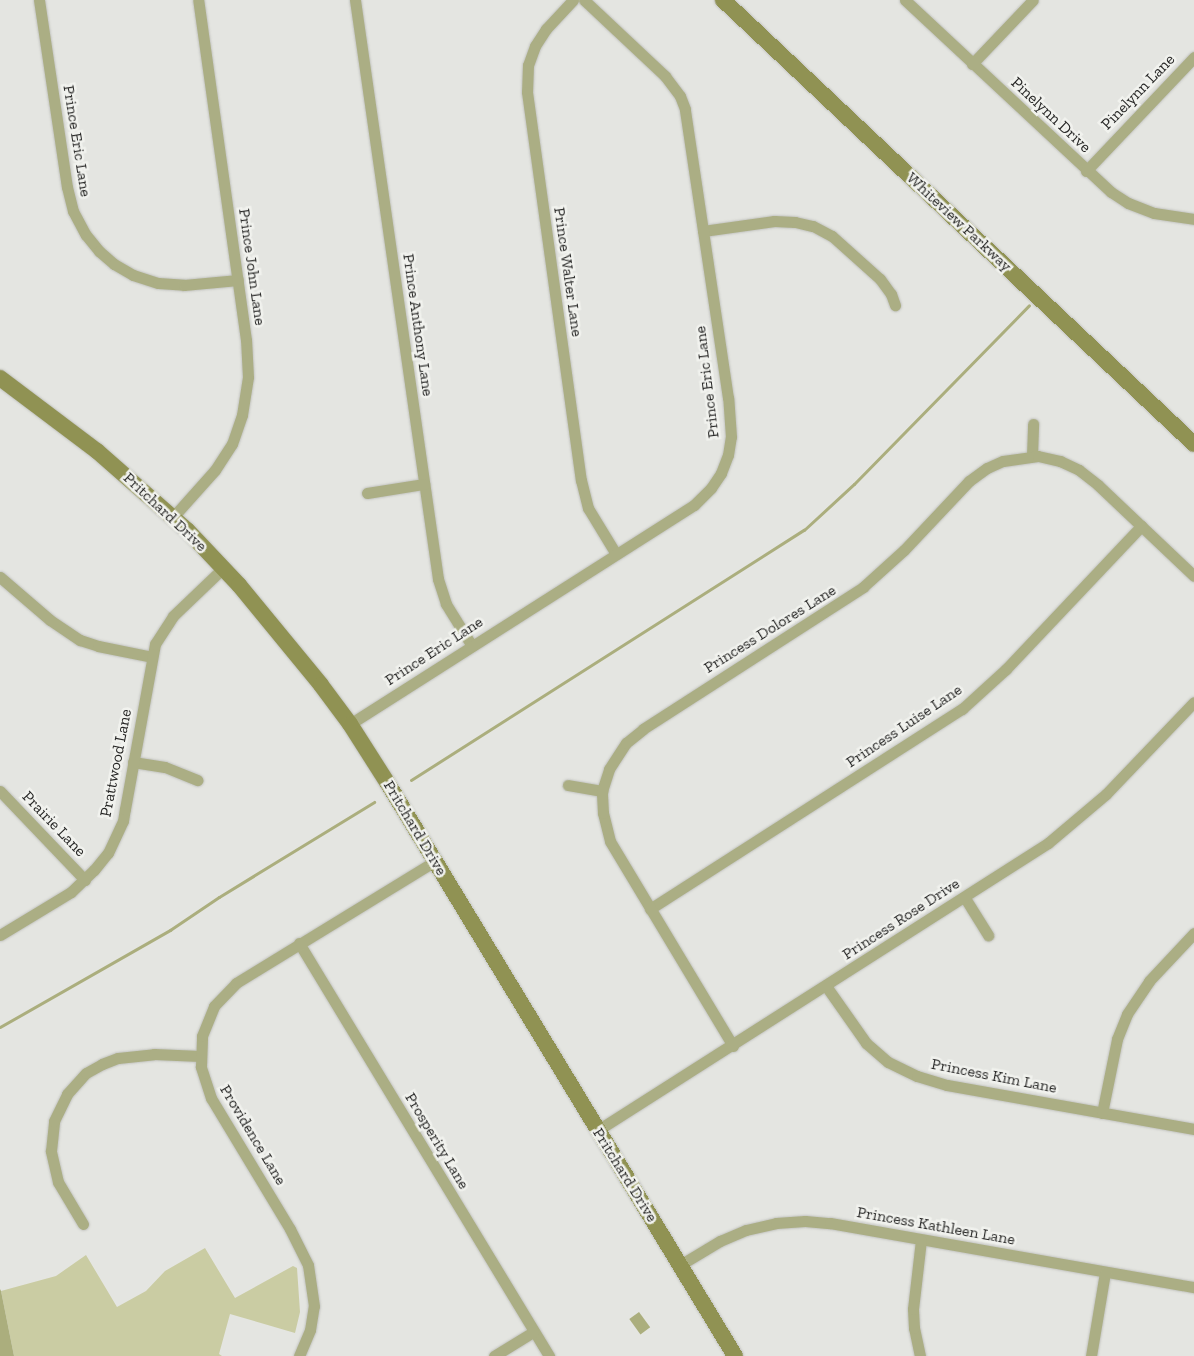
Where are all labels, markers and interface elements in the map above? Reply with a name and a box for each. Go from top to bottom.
street label: Pinelynn Lane [1097,50,1179,134]
street label: Pinelynn Drive [1007,73,1095,157]
street label: Prince Eric Lane [59,84,95,198]
street label: Whiteview Parkway [902,168,1016,276]
street label: Prince Walter Lane [549,206,587,338]
street label: Prince John Lane [234,207,270,327]
street label: Prince Anthony Lane [398,252,438,398]
street label: Prince Eric Lane [691,325,723,439]
street label: Pritchard Drive [119,468,211,556]
street label: Princess Dolores Lane [700,581,840,677]
street label: Prince Eric Lane [381,612,487,690]
street label: Princess Luise Lane [842,680,966,772]
street label: Prattwood Lane [96,707,136,819]
street label: Pritchard Drive [379,777,451,879]
street label: Prairie Lane [18,787,90,861]
street label: Princess Rose Drive [839,874,963,964]
street label: Princess Kim Lane [930,1054,1058,1098]
street label: Providence Lane [216,1081,290,1189]
street label: Prosperity Lane [401,1089,473,1193]
street label: Pritchard Drive [588,1124,662,1226]
street label: Princess Kathleen Lane [855,1203,1017,1249]

